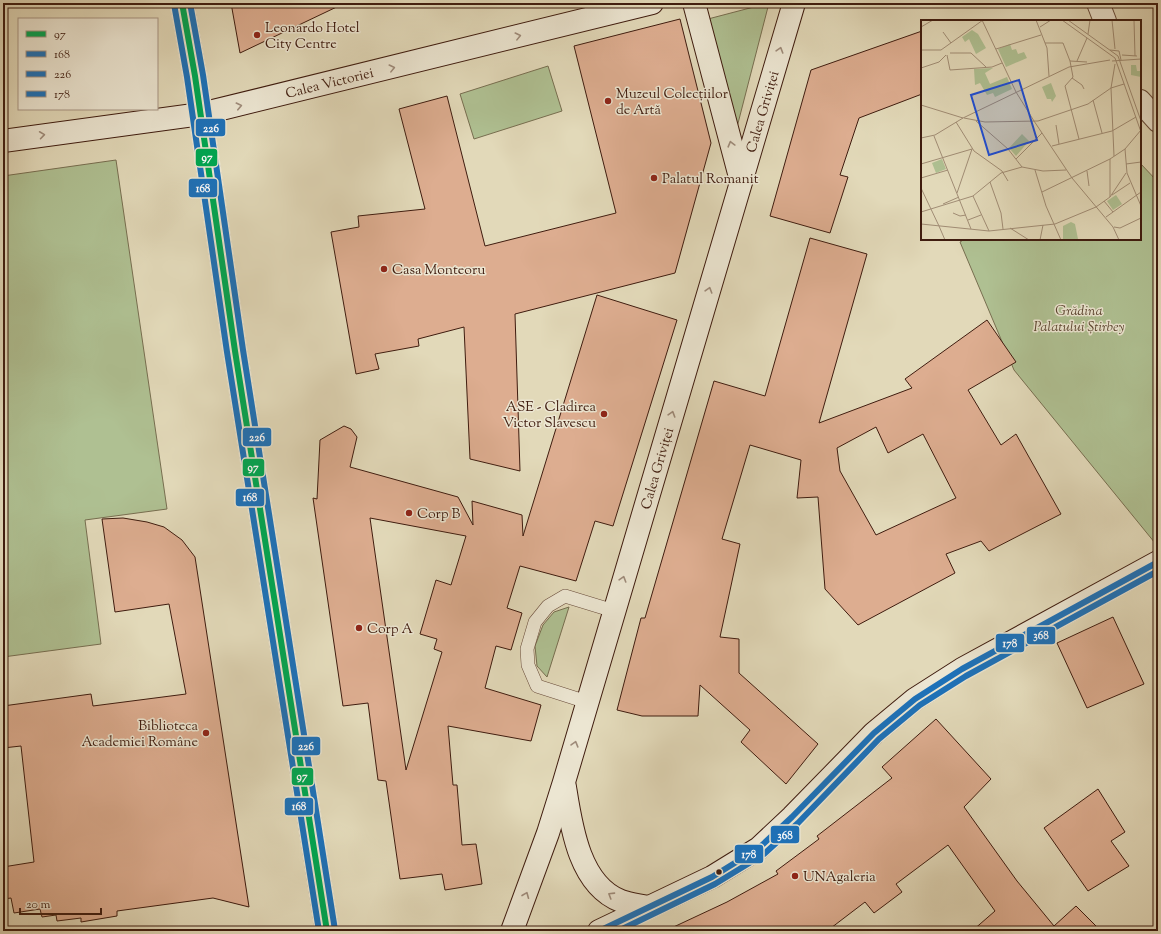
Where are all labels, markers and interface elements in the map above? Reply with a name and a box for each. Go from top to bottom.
legend [18,18,158,110]
place label: Leonardo Hotel City Centre [265,19,360,55]
inset map [921,20,1141,240]
text: 97 [54,26,66,44]
marker: Leonardo Hotel City Centre [252,30,262,40]
one-way arrow [515,33,522,41]
text: 168 [54,46,70,64]
one-way arrow [775,47,784,54]
street label: Calea Victoriei [284,64,376,105]
one-way arrow [389,64,395,72]
text: 226 [54,66,71,84]
street label: Calea Griviței [742,69,785,155]
place label: Muzeul Colecțiilor de Artă [616,85,729,121]
text: 178 [54,86,70,104]
marker: Muzeul Colecțiilor de Artă [603,96,613,106]
one-way arrow [236,102,242,110]
line badge: 226 [195,118,226,137]
text: 226 [203,121,219,137]
one-way arrow [39,131,45,140]
one-way arrow [728,140,736,147]
line badge: 97 [195,148,218,167]
text: 97 [202,150,213,166]
place label: Palatul Romanit [662,170,759,190]
marker: Palatul Romanit [649,173,659,183]
line badge: 168 [188,178,218,198]
text: 168 [195,181,211,197]
place label: Casa Monteoru [392,261,485,281]
marker: Casa Monteoru [379,264,389,274]
one-way arrow [704,286,713,293]
park label: Grădina Palatului Știrbey [1034,302,1125,338]
place label: ASE - Cladirea Victor Slavescu [503,398,597,434]
marker: ASE - Cladirea Victor Slavescu [599,409,609,419]
one-way arrow [667,411,676,418]
street label: Calea Griviței [637,425,680,512]
line badge: 226 [242,427,272,447]
text: 226 [249,430,265,446]
line badge: 97 [242,458,265,477]
text: 97 [248,460,259,476]
line badge: 168 [235,488,265,507]
text: 168 [242,490,258,506]
place label: Corp B [417,505,461,525]
marker: Corp B [404,508,414,518]
one-way arrow [618,576,627,583]
place label: Corp A [367,620,414,640]
marker: Corp A [354,623,364,633]
line badge: 368 [1026,626,1056,645]
text: 368 [1033,628,1049,644]
line badge: 178 [995,633,1025,653]
text: 178 [1002,636,1018,652]
place label: Biblioteca Academiei Române [81,717,199,753]
marker: Biblioteca Academiei Române [201,728,211,738]
line badge: 226 [291,736,321,756]
text: 226 [298,739,314,755]
one-way arrow [570,741,579,748]
line badge: 97 [291,767,314,786]
text: 97 [297,769,308,785]
line badge: 168 [284,797,314,816]
text: 168 [291,799,307,815]
line badge: 368 [770,825,800,844]
text: 368 [777,828,793,844]
line badge: 178 [734,844,764,864]
text: 178 [741,847,757,863]
unlabelled marker [714,867,724,877]
place label: UNAgaleria [803,868,876,888]
marker: UNAgaleria [790,871,800,881]
scale bar [20,890,101,916]
one-way arrow [521,891,529,899]
one-way arrow [609,893,616,900]
text: 20 m [26,896,51,914]

